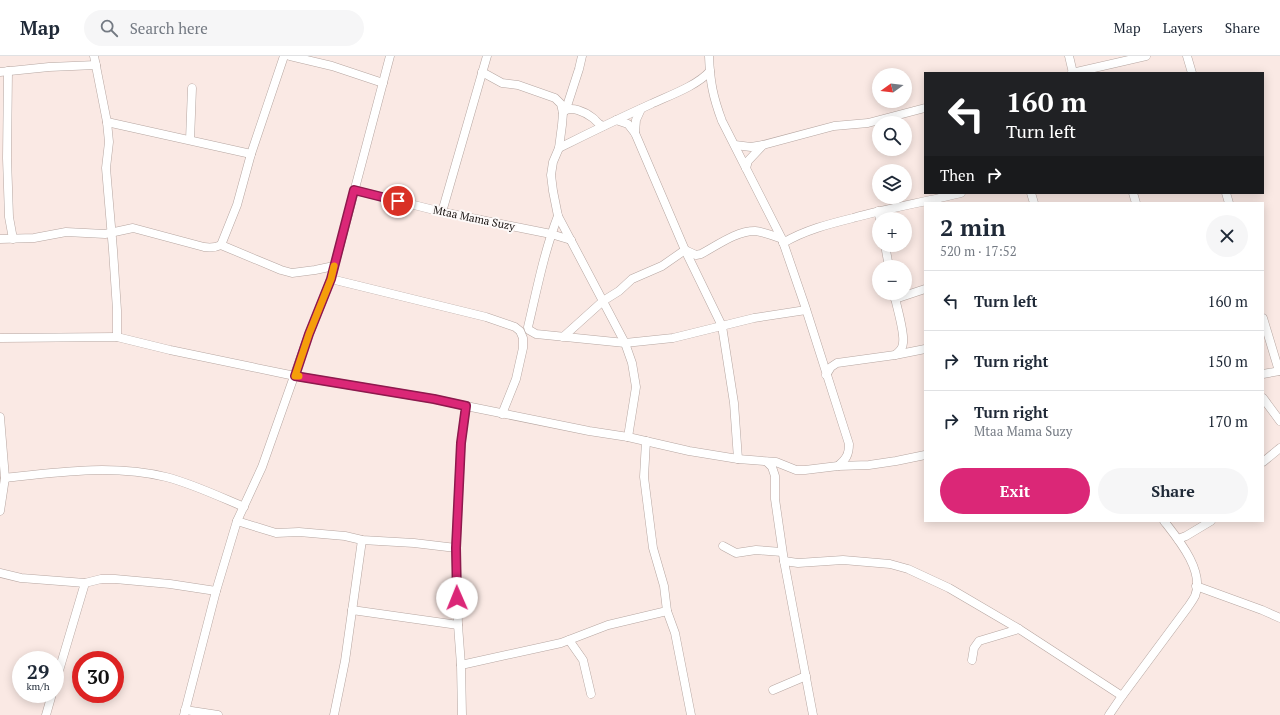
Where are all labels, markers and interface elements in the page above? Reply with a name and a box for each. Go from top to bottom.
search box [84,10,364,46]
text: Map [20,15,60,40]
icon: search [98,17,120,39]
text: Search here [130,18,208,38]
text: Map [1114,18,1141,37]
text: Layers [1163,18,1203,37]
text: Share [1225,18,1260,37]
north arrow [872,68,912,108]
map controls [872,68,912,300]
text: 160 m [1006,83,1087,120]
icon: left [940,88,992,140]
button: search [872,116,912,156]
text: Turn left [1006,119,1076,143]
button: layers [872,164,912,204]
icon: right [983,164,1005,186]
text: Then [940,165,975,185]
pin [381,184,415,218]
icon: arrive [387,190,409,212]
street label: Mtaa Mama Suzy [432,203,517,234]
text: 2 min [940,211,1006,243]
button: + [872,212,912,252]
button: close [1206,215,1248,257]
text: 520 m · 17:52 [940,242,1017,260]
button: − [872,260,912,300]
icon: left [940,290,962,312]
text: Turn left [974,291,1038,311]
text: 160 m [1207,291,1248,311]
icon: right [940,350,962,372]
text: Turn right [974,351,1049,371]
text: 150 m [1207,351,1248,371]
text: Turn right [974,402,1049,422]
icon: right [940,410,962,432]
text: 170 m [1207,411,1248,431]
text: Mtaa Mama Suzy [974,422,1072,440]
button: Exit [940,468,1090,514]
button: Share [1098,468,1248,514]
position arrow [436,577,478,619]
speed limit sign: 30 [72,651,124,703]
text: 29 [27,658,49,685]
text: km/h [26,680,50,693]

